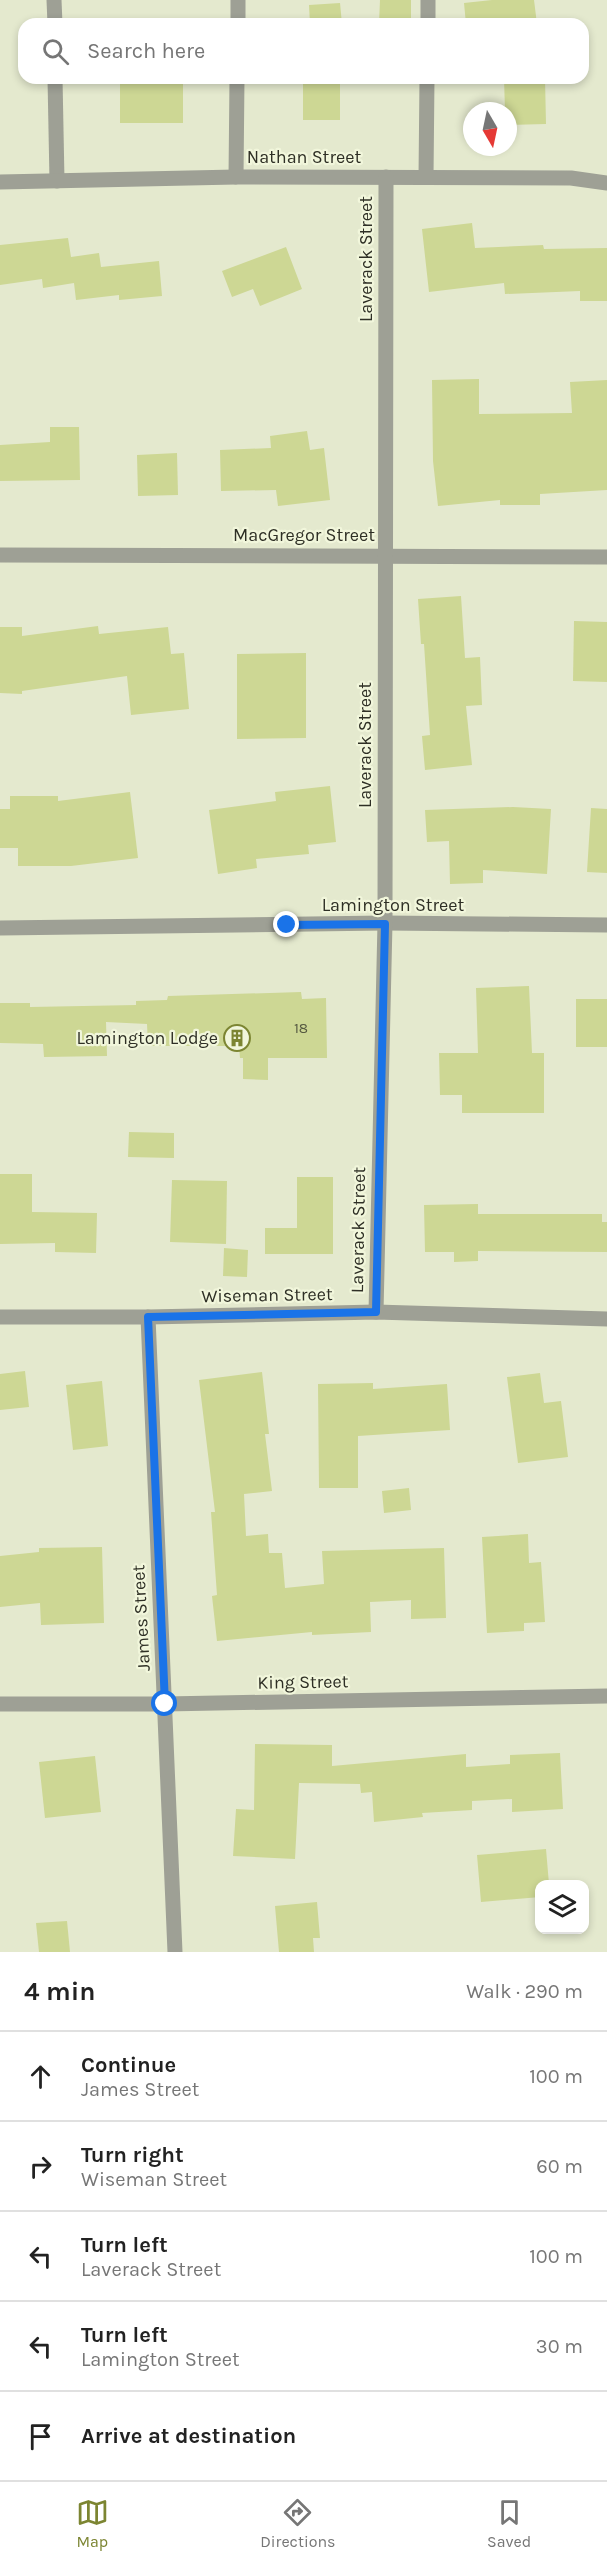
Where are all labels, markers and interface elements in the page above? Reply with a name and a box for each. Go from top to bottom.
search box [18,18,589,84]
icon: search [39,35,72,68]
text: Search here [87,38,205,64]
north arrow [463,102,517,156]
street label: Nathan Street [247,146,361,168]
street label: Laverack Street [355,196,377,322]
street label: MacGregor Street [233,524,375,546]
street label: Laverack Street [354,682,376,808]
street label: Lamington Street [322,894,465,916]
route end [273,911,299,937]
house number: 18 [294,1019,308,1037]
building icon: Lamington Lodge [222,1023,252,1053]
place label: Lamington Lodge [76,1027,218,1049]
street label: Laverack Street [346,1167,370,1293]
street label: Wiseman Street [201,1283,333,1307]
street label: James Street [127,1564,155,1672]
street label: King Street [257,1670,349,1694]
route start [151,1690,177,1716]
map controls [535,1880,589,1934]
button: layers [535,1880,589,1934]
text: 4 min [24,1976,95,2007]
text: Walk · 290 m [466,1980,583,2003]
text: Continue [81,2052,176,2078]
icon: ahead [24,2060,57,2093]
text: 100 m [529,2065,583,2088]
text: James Street [81,2078,199,2101]
text: Turn right [81,2142,184,2168]
icon: right [24,2150,57,2183]
text: 60 m [536,2155,583,2178]
text: Wiseman Street [81,2168,227,2191]
text: Turn left [81,2232,168,2258]
icon: left [24,2240,57,2273]
text: 100 m [529,2245,583,2268]
text: Laverack Street [81,2258,221,2281]
text: Turn left [81,2322,168,2348]
icon: left [24,2330,57,2363]
text: 30 m [536,2335,583,2358]
text: Lamington Street [81,2348,240,2371]
icon: arrive [24,2420,57,2453]
text: Arrive at destination [81,2423,296,2449]
tab: Map [76,2496,109,2551]
tab: Directions [260,2496,335,2551]
tab: Saved [487,2496,531,2551]

